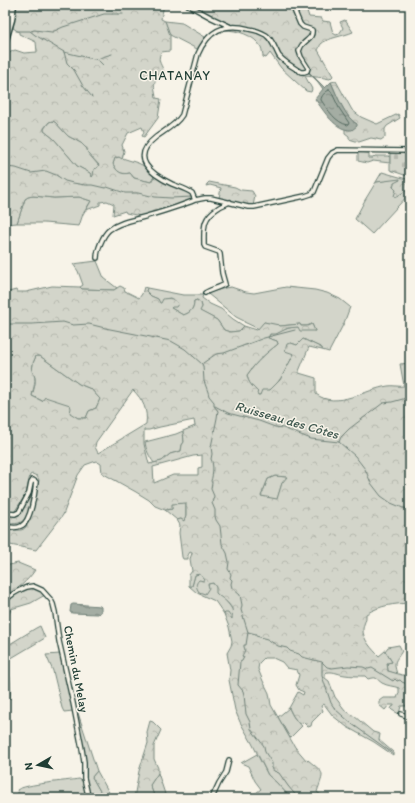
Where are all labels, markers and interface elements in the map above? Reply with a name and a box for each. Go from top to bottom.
district label: CHATANAY [139,68,211,83]
water label: Ruisseau des Côtes [234,398,342,442]
street label: Chemin du Melay [61,624,91,714]
north arrow [18,745,58,785]
text: N [22,762,36,771]

